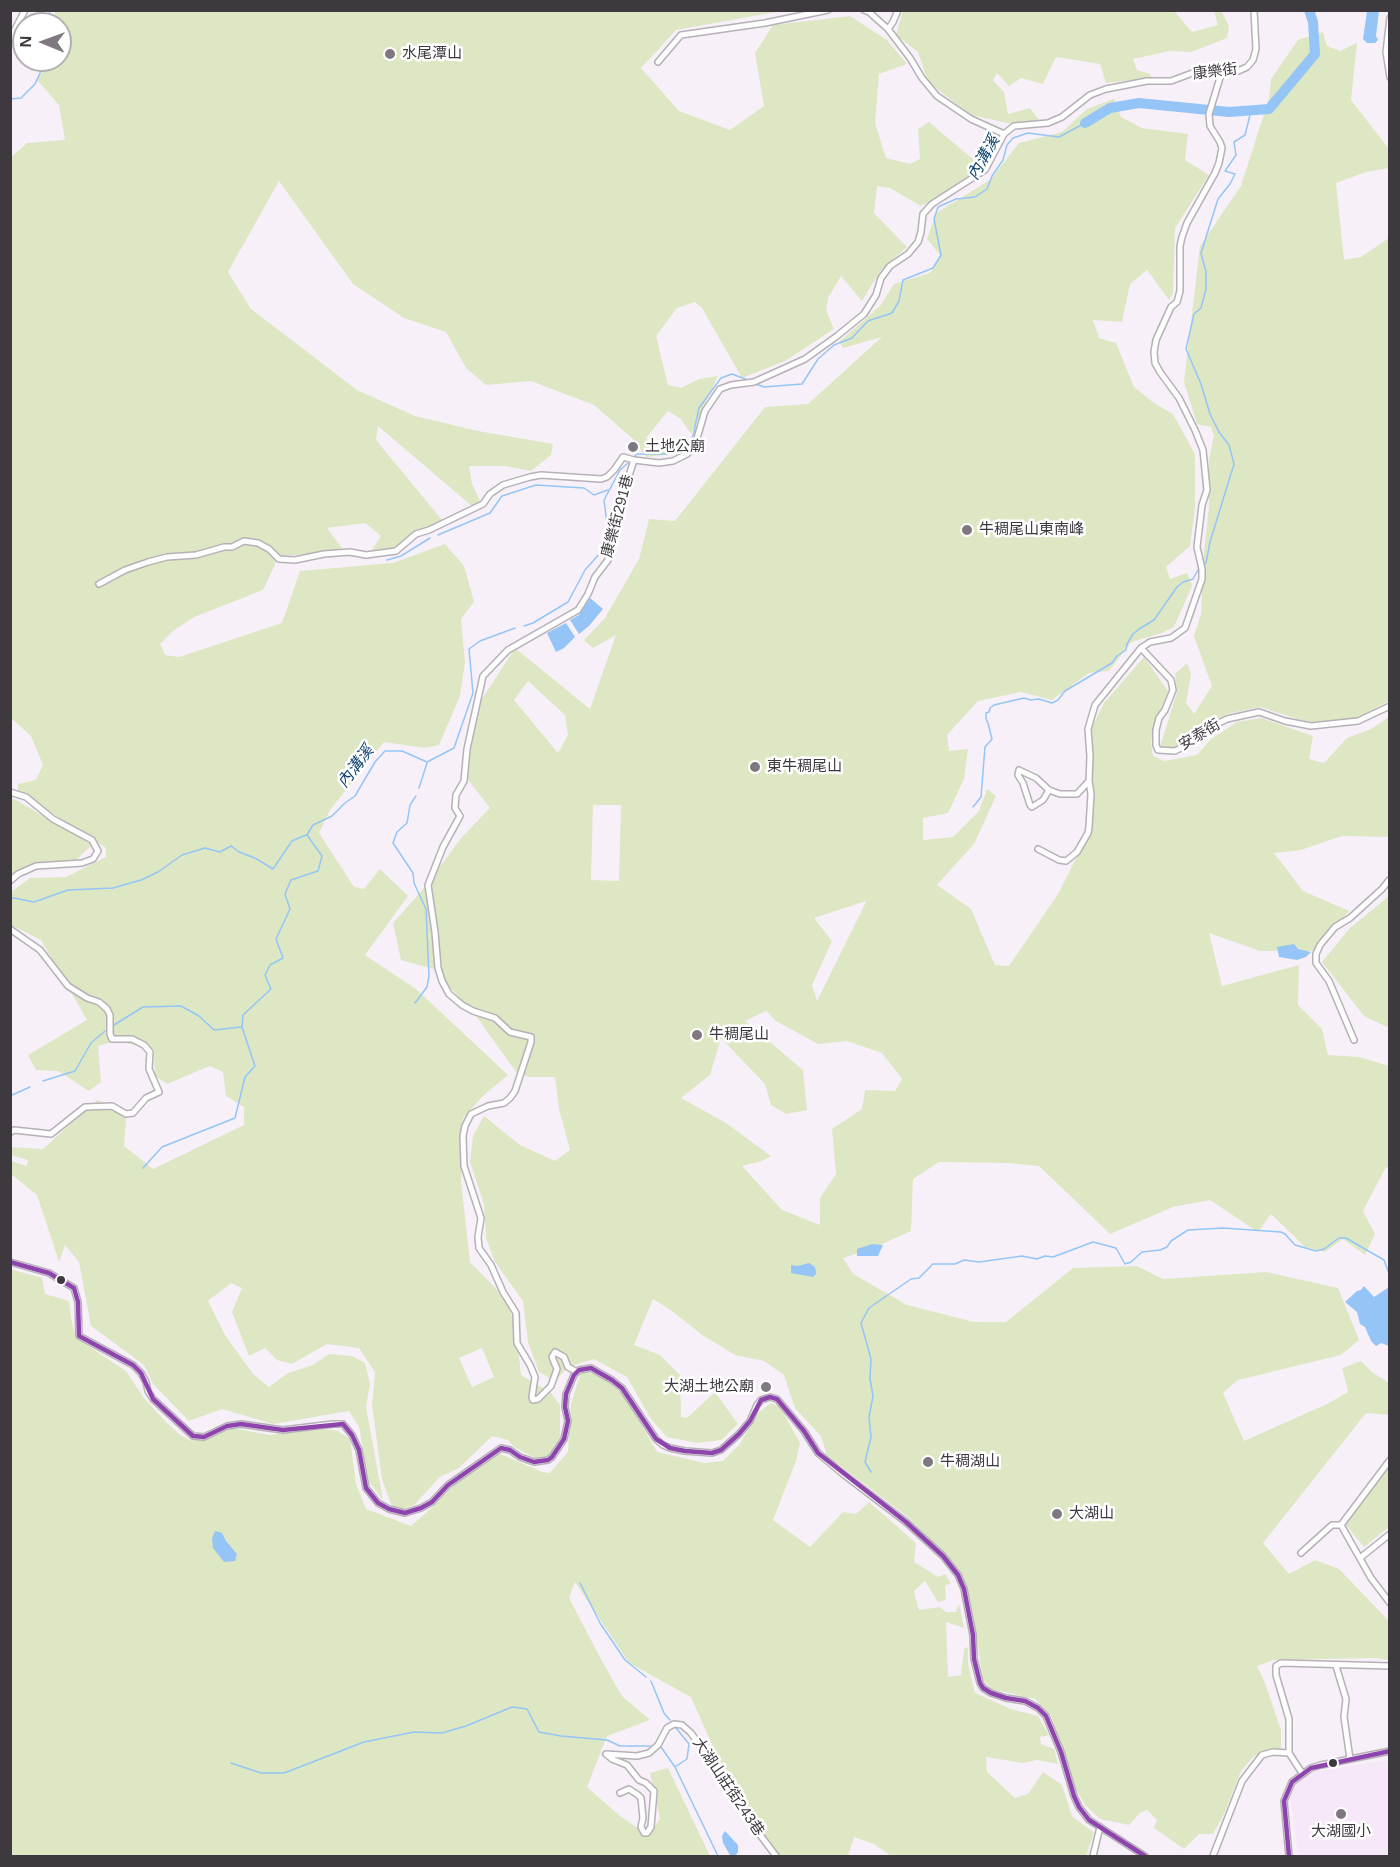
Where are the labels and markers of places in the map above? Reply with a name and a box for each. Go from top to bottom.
place label: 水尾潭山 [402,45,462,63]
marker: 水尾潭山 [383,47,397,61]
place label: 土地公廟 [645,438,705,456]
marker: 土地公廟 [626,440,640,454]
place label: 牛稠尾山東南峰 [979,521,1084,539]
marker: 牛稠尾山東南峰 [960,523,974,537]
place label: 東牛稠尾山 [767,758,842,776]
marker: 東牛稠尾山 [748,760,762,774]
place label: 牛稠尾山 [709,1026,769,1044]
marker: 牛稠尾山 [690,1028,704,1042]
unlabelled marker [55,1274,67,1286]
place label: 大湖土地公廟 [664,1378,754,1396]
marker: 大湖土地公廟 [759,1380,773,1394]
place label: 牛稠湖山 [940,1453,1000,1471]
marker: 牛稠湖山 [921,1455,935,1469]
place label: 大湖山 [1069,1505,1114,1523]
marker: 大湖山 [1050,1507,1064,1521]
unlabelled marker [1327,1757,1339,1769]
marker: 大湖國小 [1334,1807,1348,1821]
place label: 大湖國小 [1311,1823,1371,1841]

